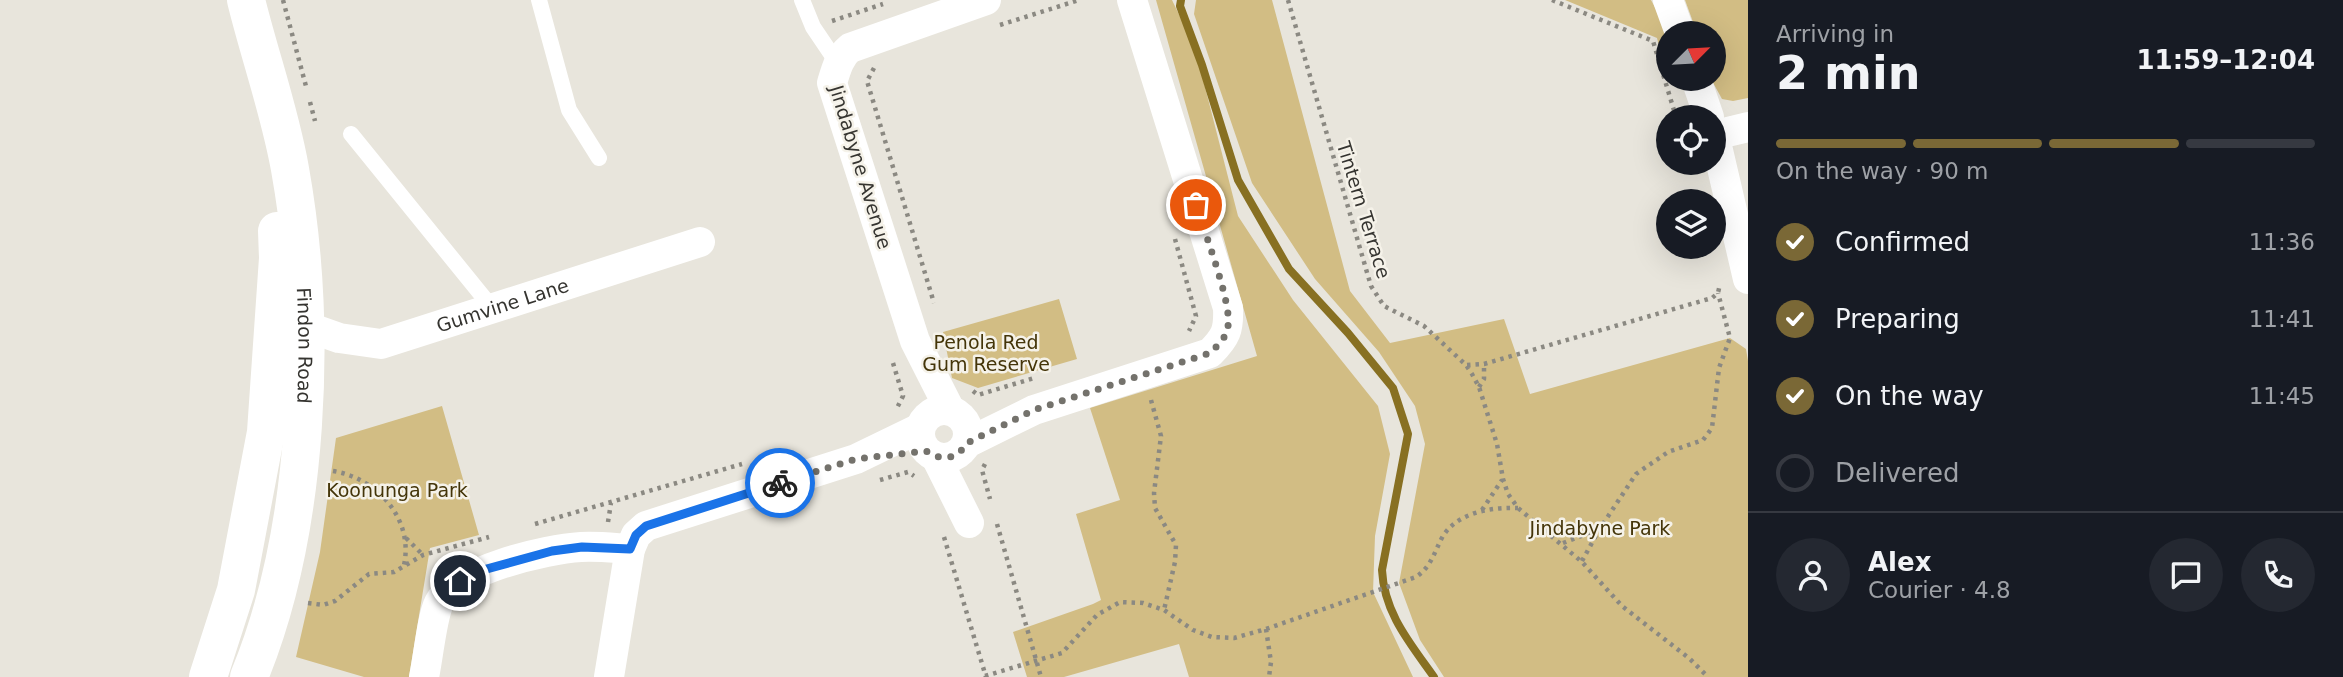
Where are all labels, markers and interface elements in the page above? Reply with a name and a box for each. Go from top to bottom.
north arrow [1656,21,1726,91]
map controls [1656,21,1726,259]
text: Arriving in [1776,21,1894,47]
text: 11:59–12:04 [2136,45,2315,75]
text: 2 min [1776,46,1920,100]
street label: Jindabyne Avenue [825,81,896,252]
button: locate [1656,105,1726,175]
street label: Tintern Terrace [1332,138,1395,281]
text: On the way · 90 m [1776,158,1988,184]
pin [1166,175,1226,235]
icon: bag [1177,186,1215,224]
button: layers [1656,189,1726,259]
icon: check [1776,223,1814,261]
text: Confirmed [1835,227,1970,257]
text: 11:36 [2249,229,2315,255]
street label: Gumvine Lane [434,274,571,337]
street label: Findon Road [293,287,316,404]
icon: check [1776,300,1814,338]
text: Preparing [1835,304,1960,334]
text: 11:41 [2249,306,2315,332]
park label: Penola Red Gum Reserve [922,331,1050,375]
icon: check [1776,377,1814,415]
text: On the way [1835,381,1984,411]
text: 11:45 [2249,383,2315,409]
courier [745,448,815,518]
text: Delivered [1835,458,1959,488]
icon: bike [761,464,799,502]
park label: Koonunga Park [326,479,468,501]
park label: Jindabyne Park [1529,517,1670,539]
button: person [1776,538,1850,612]
button: chat [2149,538,2223,612]
button: phone [2241,538,2315,612]
text: Alex [1868,547,1931,577]
pin [430,551,490,611]
icon: home [441,562,479,600]
text: Courier · 4.8 [1868,577,2011,603]

